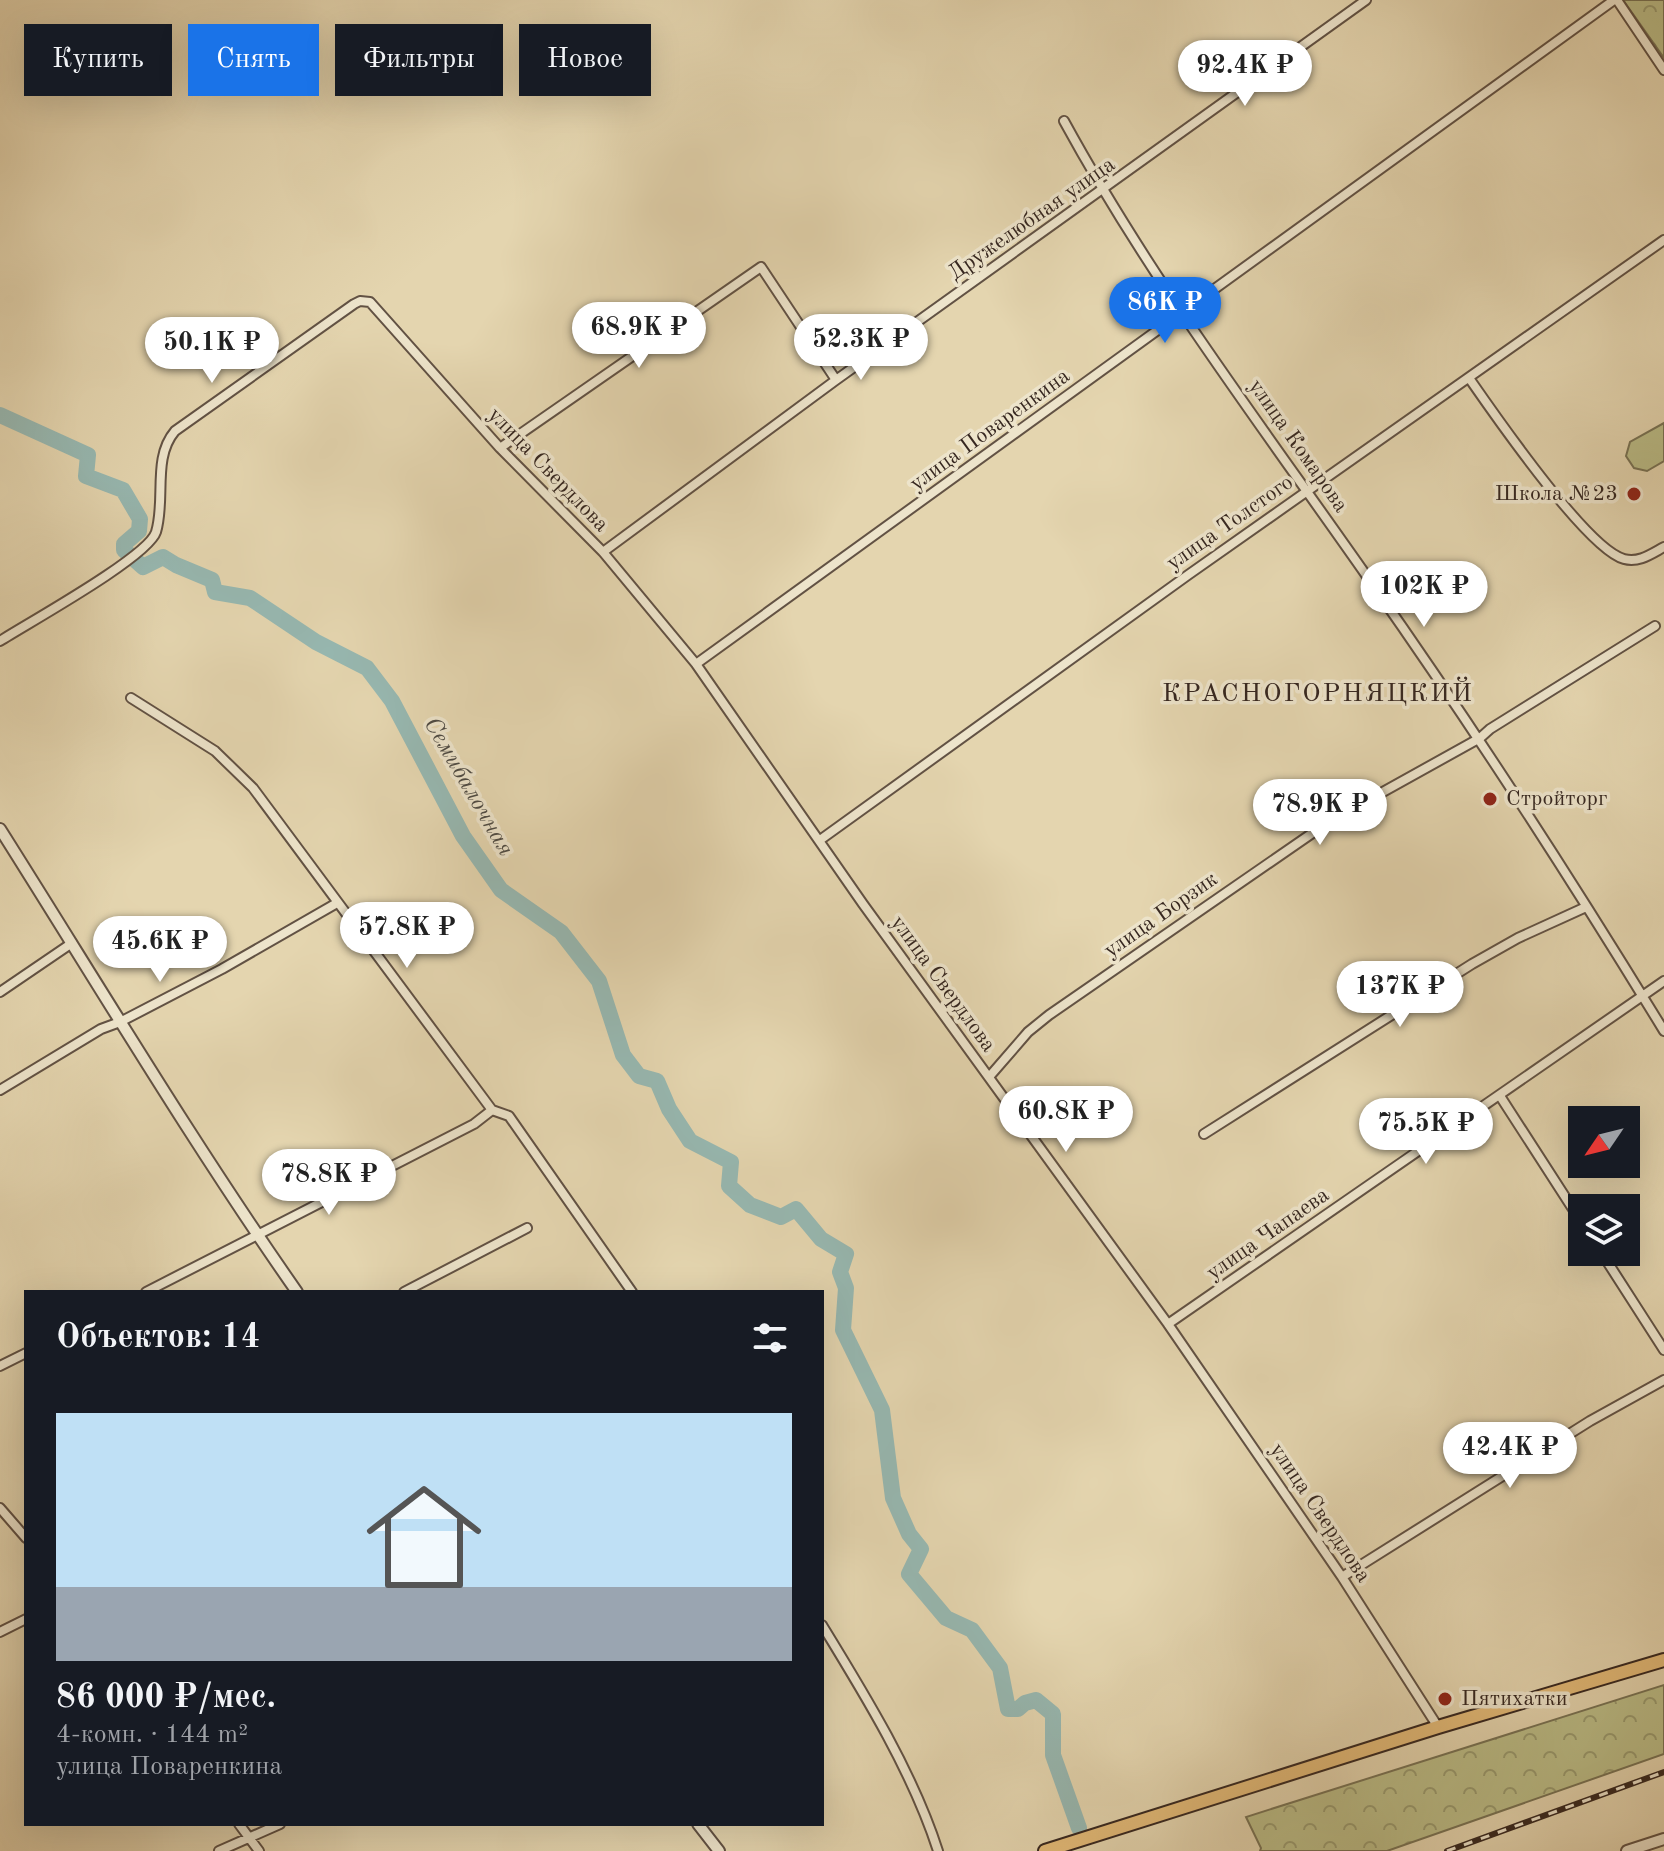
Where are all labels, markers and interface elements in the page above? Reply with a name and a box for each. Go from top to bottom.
chip: Купить [24,24,172,96]
chip: Снять [188,24,319,96]
chip: Фильтры [335,24,503,96]
chip: Новое [519,24,651,96]
pin: 92.4K ₽ [1171,40,1319,108]
text: 92.4K ₽ [1196,53,1294,79]
street label: Дружелюбная улица [945,153,1119,285]
pin: 86K ₽ [1109,277,1221,345]
text: 86K ₽ [1127,290,1203,316]
pin: 68.9K ₽ [565,302,713,370]
pin: 52.3K ₽ [787,314,935,382]
text: 68.9K ₽ [590,315,688,341]
pin: 50.1K ₽ [138,317,286,385]
text: 52.3K ₽ [812,327,910,353]
text: 50.1K ₽ [163,330,261,356]
street label: улица Поваренкина [906,365,1074,495]
street label: улица Комарова [1244,376,1352,517]
street label: улица Свердлова [484,404,613,536]
street label: улица Толстого [1163,471,1297,575]
place label: Школа №23 [1495,483,1618,505]
marker: Школа №23 [1625,485,1643,503]
pin: 102K ₽ [1359,561,1489,629]
text: 102K ₽ [1379,574,1469,600]
district label: КРАСНОГОРНЯЦКИЙ [1162,676,1474,707]
water label: Семибалочная [419,713,517,861]
pin: 78.9K ₽ [1246,779,1394,847]
place label: Стройторг [1506,788,1608,810]
marker: Стройторг [1481,790,1499,808]
text: 78.9K ₽ [1271,792,1369,818]
street label: улица Борзик [1100,868,1222,962]
pin: 57.8K ₽ [333,902,481,970]
street label: улица Свердлова [886,912,1000,1056]
text: 57.8K ₽ [358,915,456,941]
pin: 45.6K ₽ [86,916,234,984]
text: 45.6K ₽ [111,929,209,955]
pin: 137K ₽ [1335,961,1465,1029]
text: 137K ₽ [1355,974,1445,1000]
pin: 60.8K ₽ [992,1086,1140,1154]
pin: 75.5K ₽ [1352,1098,1500,1166]
text: 60.8K ₽ [1017,1099,1115,1125]
north arrow [1568,1106,1640,1178]
map controls [1568,1106,1640,1266]
text: 75.5K ₽ [1377,1111,1475,1137]
pin: 78.8K ₽ [255,1149,403,1217]
text: 78.8K ₽ [280,1162,378,1188]
street label: улица Чапаева [1203,1184,1333,1284]
button: layers [1568,1194,1640,1266]
icon: filters [748,1316,792,1360]
text: Объектов: 14 [56,1321,260,1355]
pin: 42.4K ₽ [1436,1422,1584,1490]
text: 42.4K ₽ [1461,1435,1559,1461]
street label: улица Свердлова [1265,1439,1375,1587]
icon: home [352,1465,496,1609]
text: 86 000 ₽/мес. [56,1681,276,1715]
place label: Пятихатки [1461,1688,1568,1710]
marker: Пятихатки [1436,1690,1454,1708]
text: 4-комн. · 144 m² [56,1722,248,1748]
text: улица Поваренкина [56,1754,282,1780]

